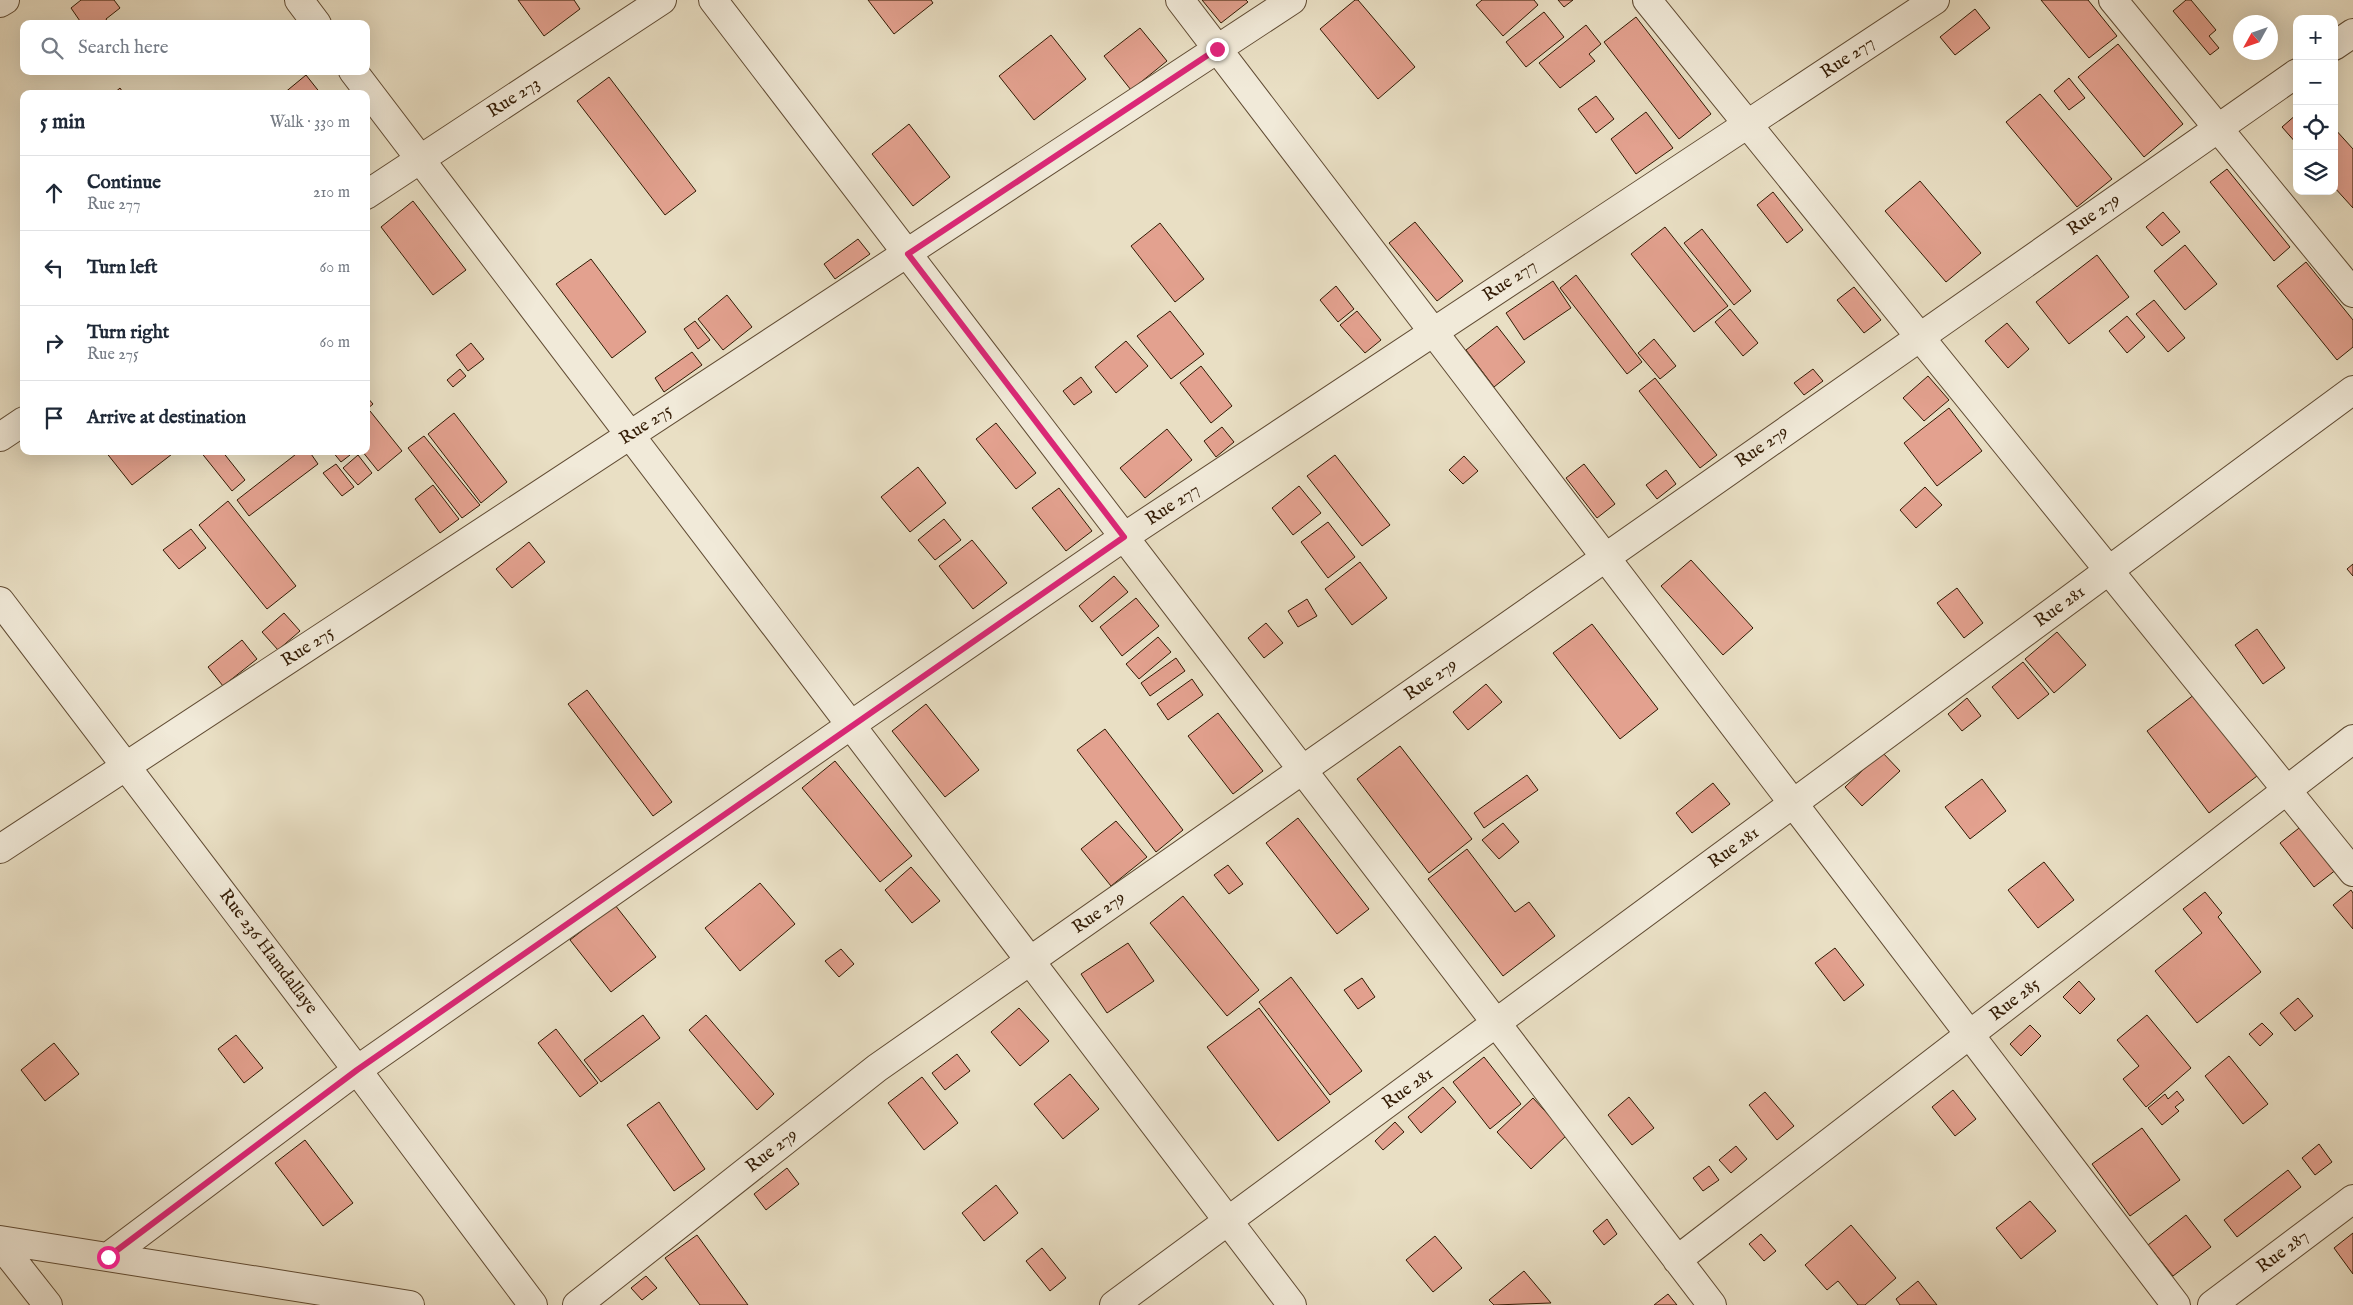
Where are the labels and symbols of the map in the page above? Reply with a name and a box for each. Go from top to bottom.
north arrow [2233,15,2278,60]
street label: Rue 277 [1817,32,1879,84]
route end [1206,38,1229,61]
street label: Rue 273 [483,72,545,124]
street label: Rue 279 [2063,188,2125,242]
street label: Rue 277 [1479,255,1541,307]
street label: Rue 275 [615,399,677,451]
street label: Rue 279 [1731,420,1793,474]
street label: Rue 277 [1142,479,1204,531]
street label: Rue 281 [2030,581,2090,633]
street label: Rue 275 [277,621,339,673]
street label: Rue 279 [1400,653,1462,707]
street label: Rue 281 [1704,822,1764,874]
street label: Rue 236 Hamdallaye [213,885,323,1019]
street label: Rue 279 [1068,886,1130,940]
street label: Rue 285 [1985,973,2045,1027]
street label: Rue 281 [1378,1063,1438,1115]
street label: Rue 279 [741,1124,803,1178]
street label: Rue 287 [2252,1225,2314,1279]
route start [97,1246,120,1269]

